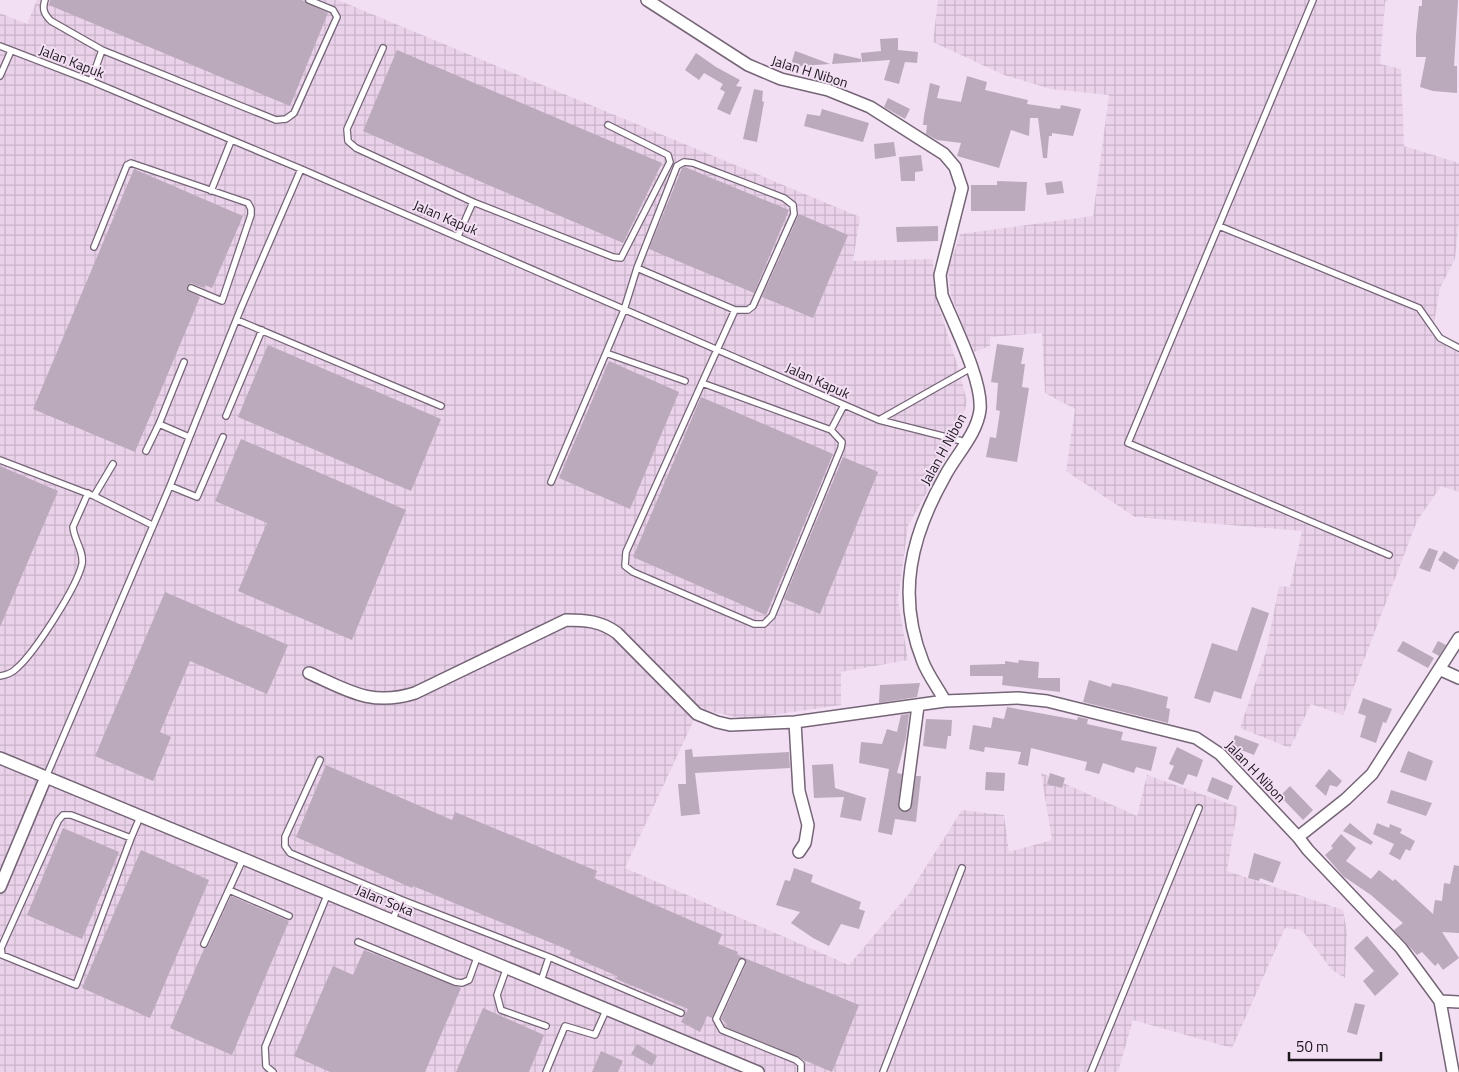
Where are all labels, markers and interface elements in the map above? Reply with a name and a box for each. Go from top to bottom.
street label: Jalan Kapuk [36,39,108,83]
street label: Jalan H Nibon [769,49,851,93]
street label: Jalan Kapuk [410,194,482,240]
street label: Jalan Kapuk [782,356,854,404]
street label: Jalan H Nibon [915,409,971,489]
street label: Jalan H Nibon [1221,735,1291,807]
street label: Jalan Soka [353,879,417,921]
scale bar [1289,1030,1382,1062]
text: 50 m [1296,1035,1329,1058]

